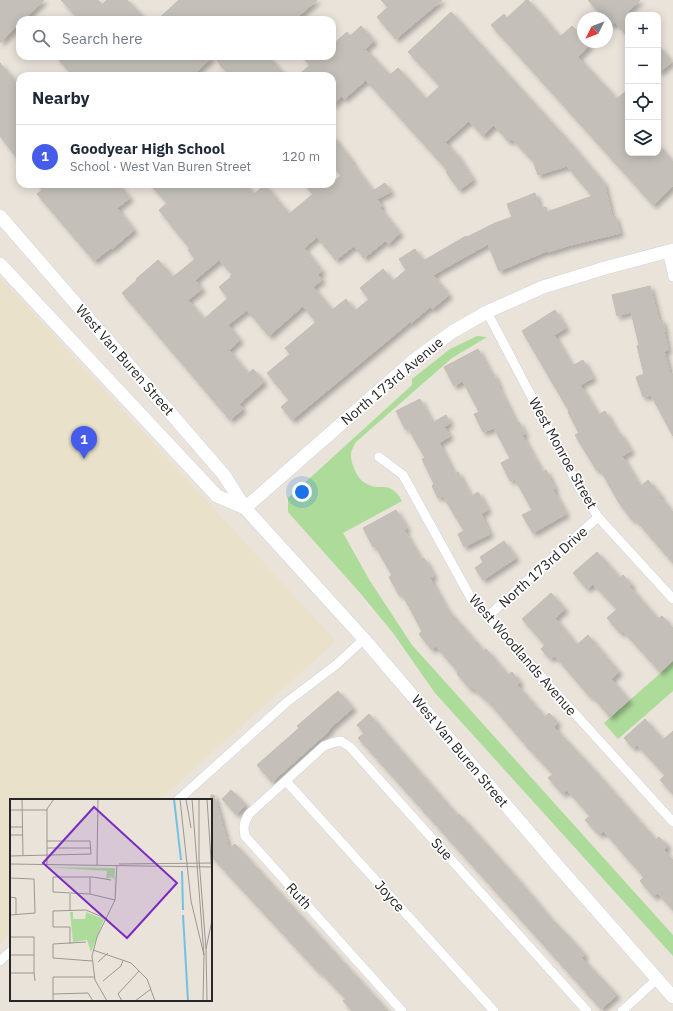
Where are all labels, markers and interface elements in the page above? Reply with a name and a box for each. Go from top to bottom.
north arrow [577,12,613,48]
map controls [625,12,661,156]
button: + [625,12,661,48]
search box [16,16,336,60]
icon: search [30,27,52,49]
text: Search here [62,29,142,48]
button: − [625,48,661,84]
button: locate [625,84,661,120]
text: Nearby [32,87,90,109]
button: layers [625,120,661,156]
text: Goodyear High School [70,139,225,158]
text: 1 [41,148,49,165]
text: 120 m [282,148,320,165]
text: School · West Van Buren Street [70,158,251,175]
street label: West Van Buren Street [72,301,178,419]
street label: North 173rd Avenue [337,333,447,429]
street label: West Monroe Street [525,394,601,512]
pin: 1 [71,426,97,459]
your location [292,482,312,502]
street label: North 173rd Drive [495,522,591,612]
street label: West Woodlands Avenue [465,591,581,720]
street label: West Van Buren Street [408,691,512,811]
inset map [10,799,212,1001]
street label: Sue [427,834,457,864]
street label: Joyce [371,876,409,916]
street label: Ruth [282,879,316,913]

